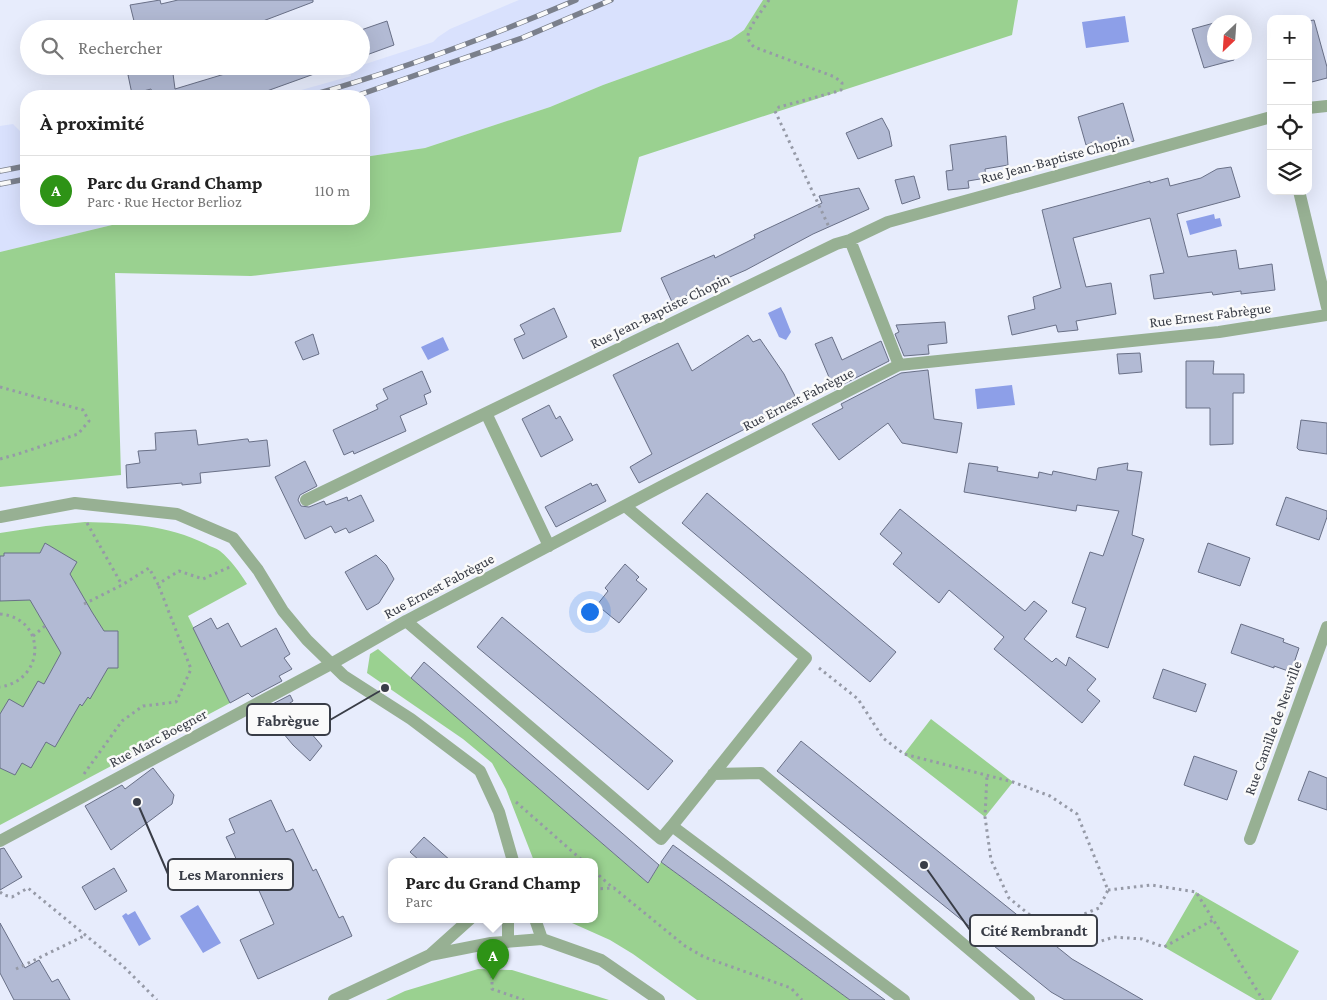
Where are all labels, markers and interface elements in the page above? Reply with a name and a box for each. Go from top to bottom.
north arrow [1207,15,1252,60]
map controls [1267,15,1312,195]
button: + [1267,15,1312,60]
search box [20,20,370,75]
icon: search [38,34,66,62]
text: Rechercher [78,37,162,58]
button: − [1267,60,1312,105]
button: locate [1267,105,1312,150]
text: À proximité [40,111,144,135]
street label: Rue Jean-Baptiste Chopin [979,131,1131,188]
button: layers [1267,150,1312,195]
text: Parc du Grand Champ [87,172,263,193]
text: A [51,182,61,199]
text: 110 m [314,182,350,199]
text: Parc · Rue Hector Berlioz [87,193,242,210]
street label: Rue Jean-Baptiste Chopin [588,270,733,353]
street label: Rue Ernest Fabrègue [1148,300,1272,331]
street label: Rue Ernest Fabrègue [740,364,857,435]
street label: Rue Ernest Fabrègue [381,550,498,623]
your location [577,599,603,625]
street label: Rue Camille de Neuville [1241,658,1305,797]
callout: Fabrègue [247,704,330,735]
street label: Rue Marc Boegner [106,705,211,771]
text: Fabrègue [257,712,320,729]
popup [388,858,598,923]
callout: Les Maronniers [168,859,293,890]
text: Les Maronniers [179,866,284,883]
text: Parc du Grand Champ [405,872,581,893]
text: Parc [405,893,432,910]
callout: Cité Rembrandt [970,915,1097,946]
text: Cité Rembrandt [980,922,1088,939]
pin: A [477,939,509,980]

